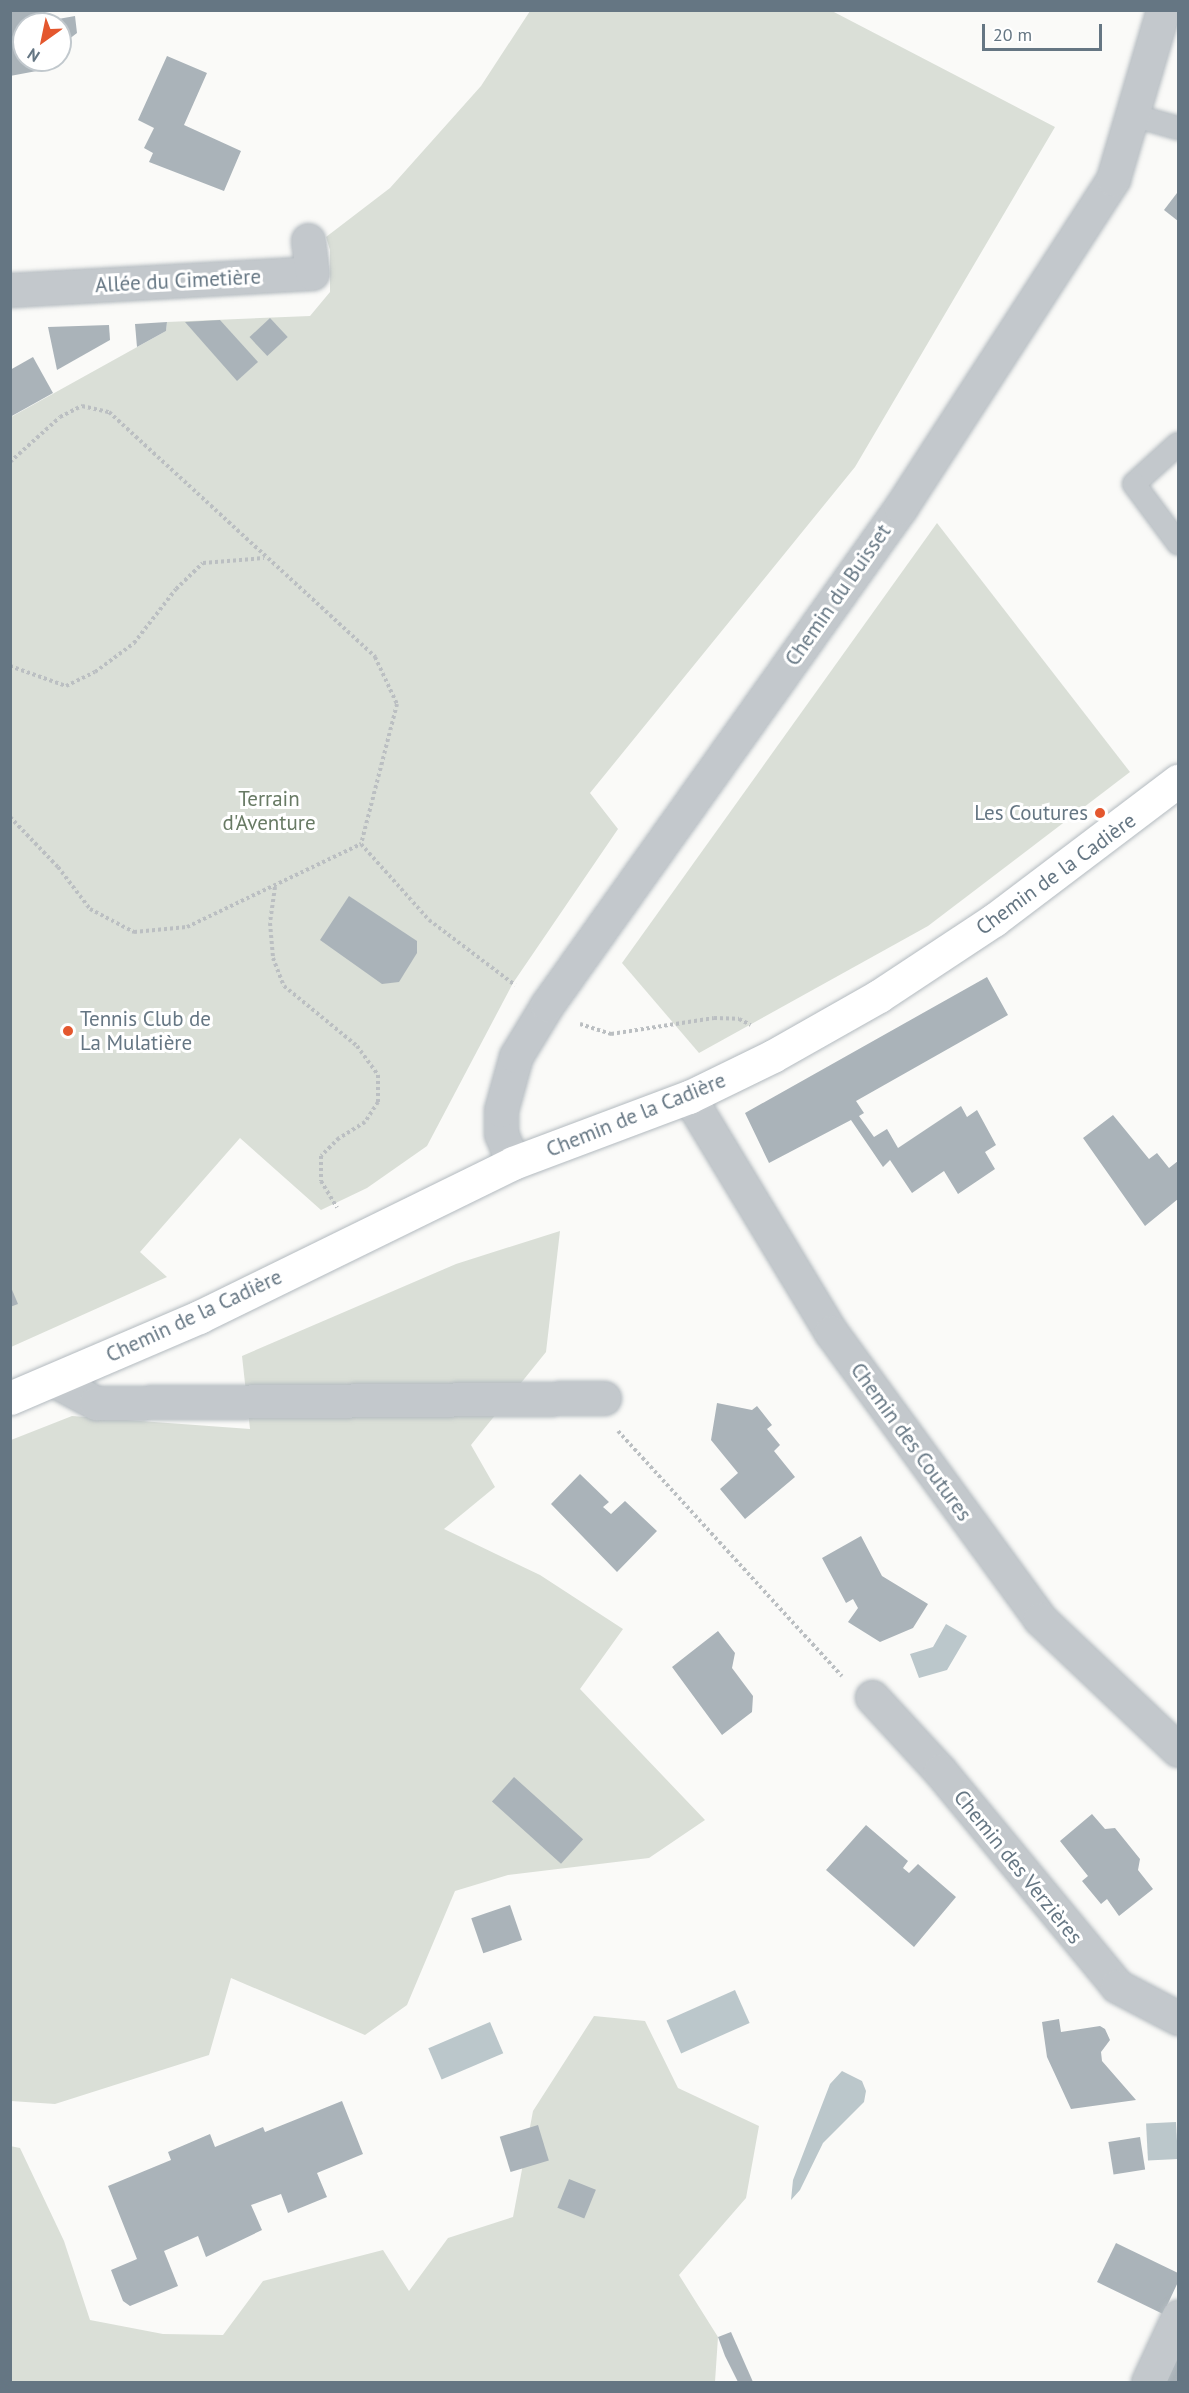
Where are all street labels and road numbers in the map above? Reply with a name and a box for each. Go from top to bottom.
street label: Allée du Cimetière [94,264,262,298]
street label: Chemin du Buisset [780,519,896,671]
street label: Chemin de la Cadière [971,808,1141,940]
street label: Chemin de la Cadière [543,1068,729,1162]
street label: Chemin de la Cadière [102,1264,286,1368]
street label: Chemin des Coutures [845,1358,977,1526]
street label: Chemin des Verzières [948,1785,1088,1949]

